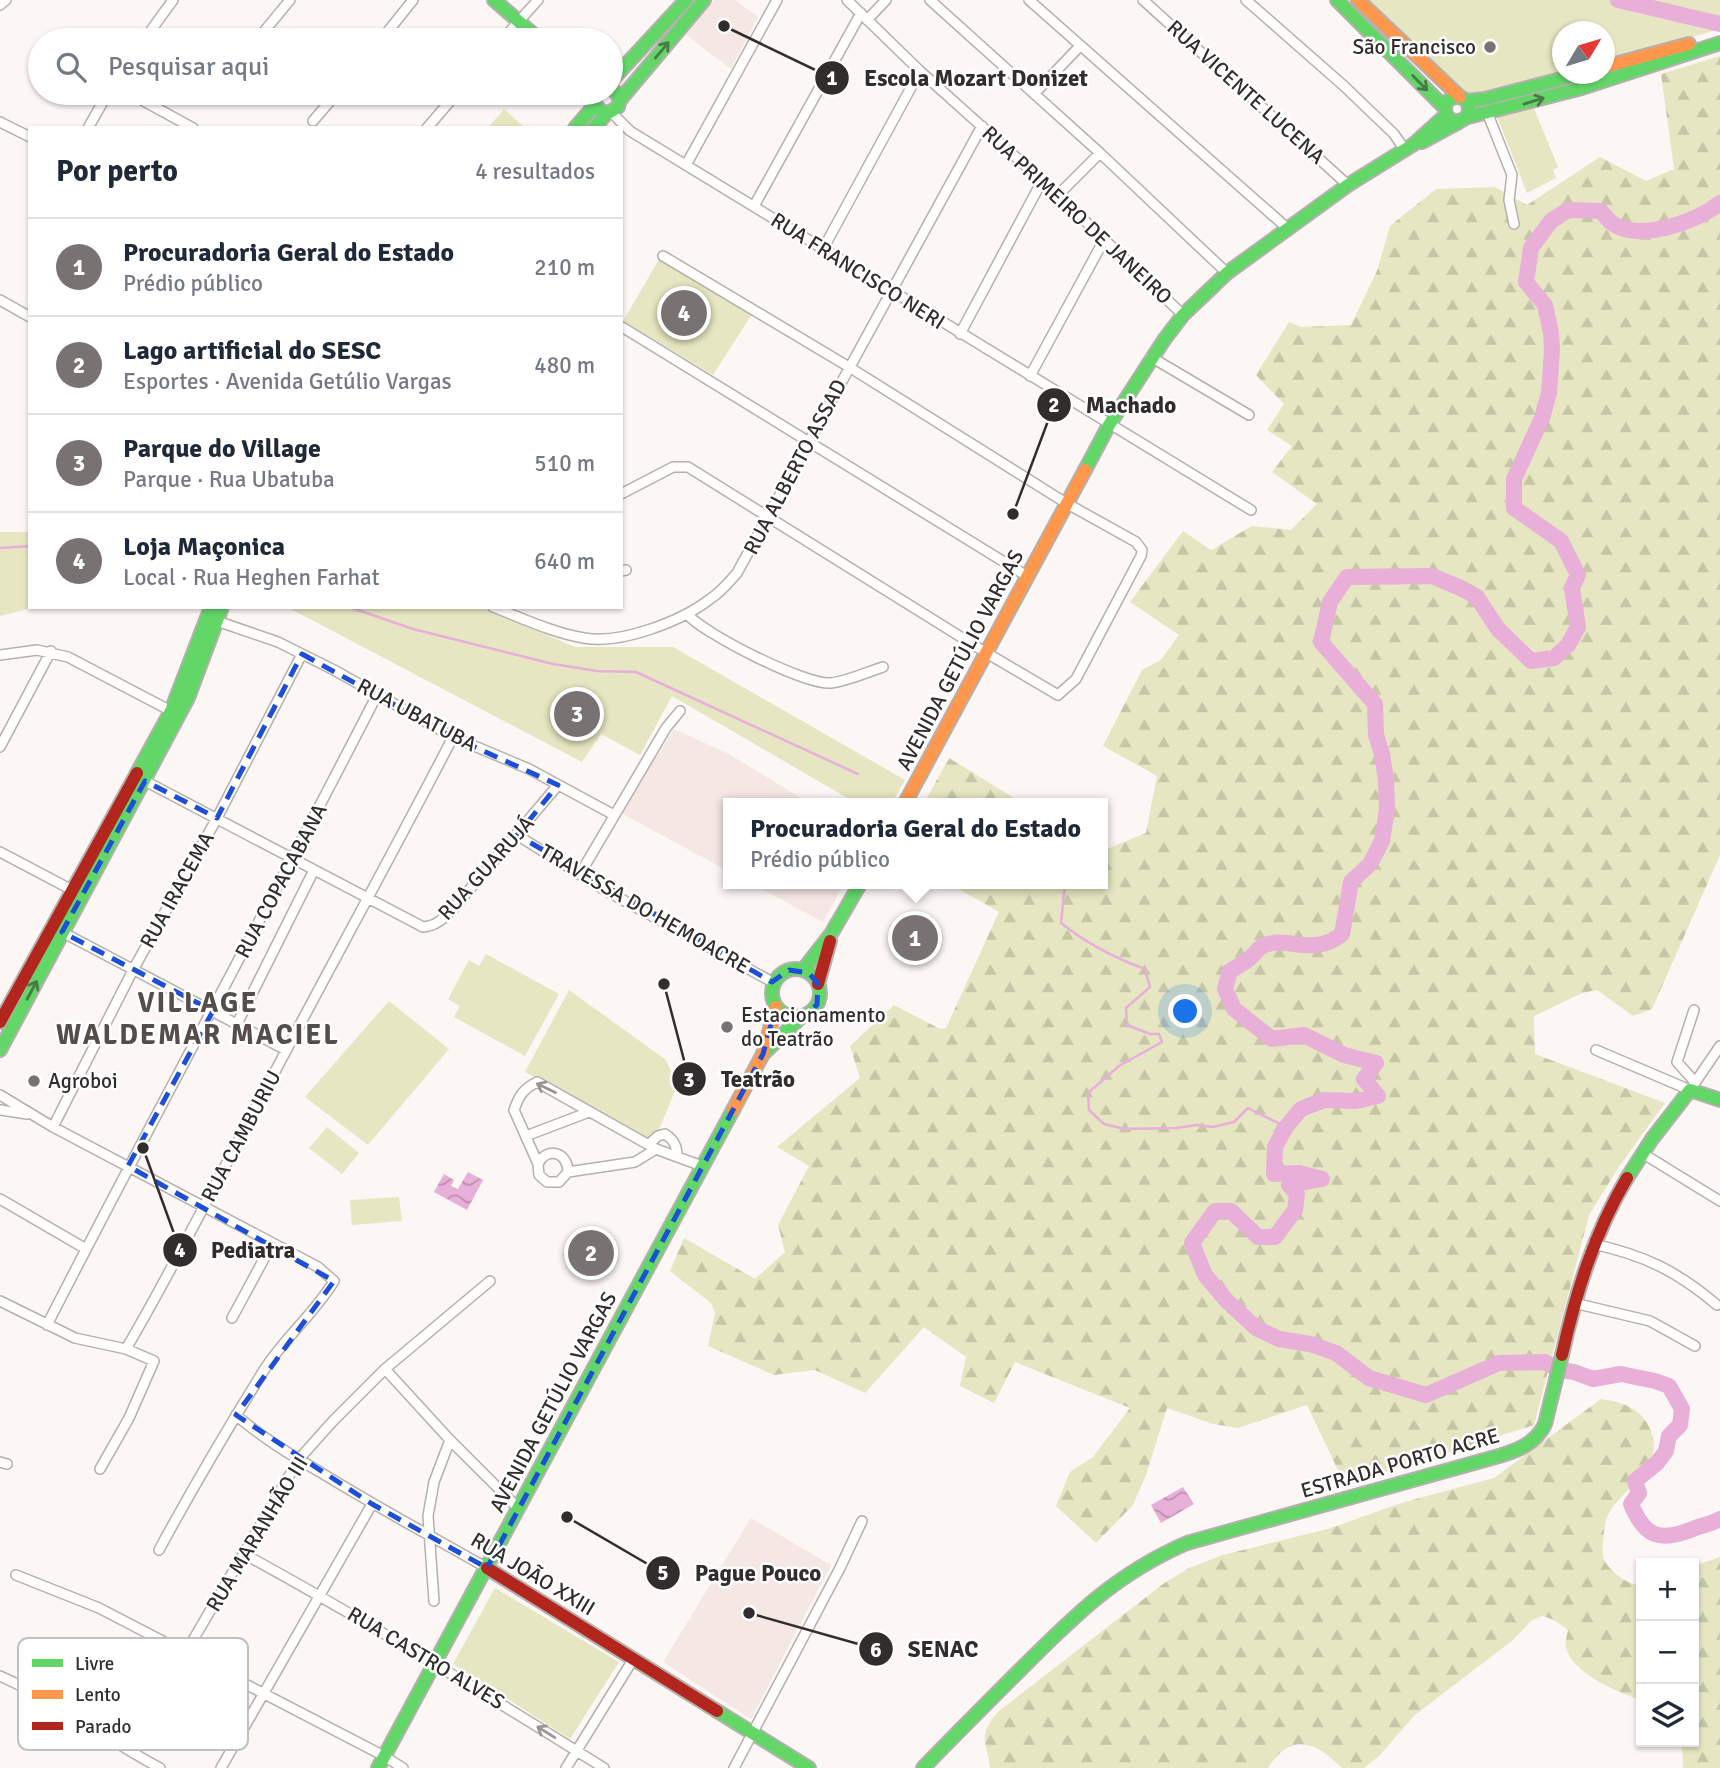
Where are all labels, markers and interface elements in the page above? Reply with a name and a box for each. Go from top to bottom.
street label: RUA VICENTE LUCENA [1162,14,1330,170]
north arrow [1552,21,1615,84]
search box [28,28,623,105]
place label: São Francisco [1352,34,1476,60]
marker: São Francisco [1482,39,1498,55]
one-way arrow [654,41,670,59]
icon: search [52,48,90,86]
text: Pesquisar aqui [108,51,269,83]
callout: Escola Mozart Donizet [815,56,1102,100]
text: Escola Mozart Donizet [864,64,1088,93]
text: 1 [826,65,838,91]
one-way arrow [1411,74,1428,91]
one-way arrow [1523,93,1545,106]
street label: RUA PRIMEIRO DE JANEIRO [977,120,1177,310]
text: Por perto [56,153,178,190]
text: 4 resultados [475,157,595,186]
street label: RUA FRANCISCO NERI [766,207,950,335]
text: Procuradoria Geral do Estado [123,237,454,269]
text: 1 [73,253,85,282]
text: 210 m [534,253,595,282]
text: Prédio público [123,269,263,298]
pin: 4 [661,287,707,339]
text: Lago artificial do SESC [123,335,381,367]
text: 2 [73,351,85,380]
text: 480 m [534,351,595,380]
text: Esportes · Avenida Getúlio Vargas [123,367,452,396]
street label: RUA ALBERTO ASSAD [738,375,852,559]
callout: Machado [1037,383,1190,427]
text: Machado [1086,391,1176,420]
text: 2 [1048,392,1060,418]
text: Parque do Village [123,433,321,465]
text: 3 [73,449,85,478]
text: 510 m [534,449,595,478]
text: Parque · Rua Ubatuba [123,465,335,494]
text: Loja Maçonica [123,531,285,563]
street label: AVENIDA GETÚLIO VARGAS [891,545,1029,775]
text: 4 [73,547,85,576]
text: 640 m [534,547,595,576]
text: Local · Rua Heghen Farhat [123,563,380,592]
street label: RUA UBATUBA [353,673,481,757]
pin: 3 [554,688,600,740]
popup [723,798,1108,889]
street label: RUA COPACABANA [229,799,333,963]
street label: RUA GUARUJÁ [432,810,540,925]
text: Procuradoria Geral do Estado [750,813,1081,845]
street label: RUA IRACEMA [134,827,220,953]
street label: TRAVESSA DO HEMOACRE [536,838,754,980]
text: Prédio público [750,845,890,874]
pin: 1 [892,912,938,964]
one-way arrow [25,980,39,1000]
district label: VILLAGE WALDEMAR MACIEL [56,986,340,1052]
your location [1168,994,1202,1028]
place label: Estacionamento do Teatrão [741,1002,886,1052]
marker: Estacionamento do Teatrão [719,1019,735,1035]
callout: Teatrão [672,1057,809,1101]
text: Teatrão [721,1065,795,1094]
street label: RUA CAMBURIU [195,1066,287,1206]
text: 3 [683,1067,695,1093]
place label: Agroboi [48,1068,118,1094]
marker: Agroboi [26,1073,42,1089]
one-way arrow [536,1081,557,1094]
pin: 2 [568,1227,614,1279]
callout: Pediatra [162,1228,310,1272]
text: Pediatra [211,1236,296,1265]
text: 4 [174,1237,186,1263]
street label: AVENIDA GETÚLIO VARGAS [484,1287,622,1517]
street label: ESTRADA PORTO ACRE [1298,1422,1502,1504]
street label: RUA MARANHÃO III [200,1452,314,1616]
street label: RUA JOÃO XXIII [466,1527,600,1621]
callout: Pague Pouco [645,1551,835,1595]
map controls [1636,1558,1699,1747]
button: + [1636,1558,1699,1621]
text: Pague Pouco [695,1559,821,1588]
text: 5 [657,1560,669,1586]
street label: RUA CASTRO ALVES [343,1601,509,1715]
button: − [1636,1621,1699,1684]
callout: SENAC [859,1627,992,1671]
text: SENAC [908,1635,978,1664]
text: 6 [870,1637,882,1663]
legend [18,1638,248,1750]
text: Livre [75,1652,114,1676]
text: Lento [75,1683,121,1707]
button: layers [1636,1684,1699,1747]
text: Parado [75,1715,131,1739]
one-way arrow [537,1724,557,1738]

